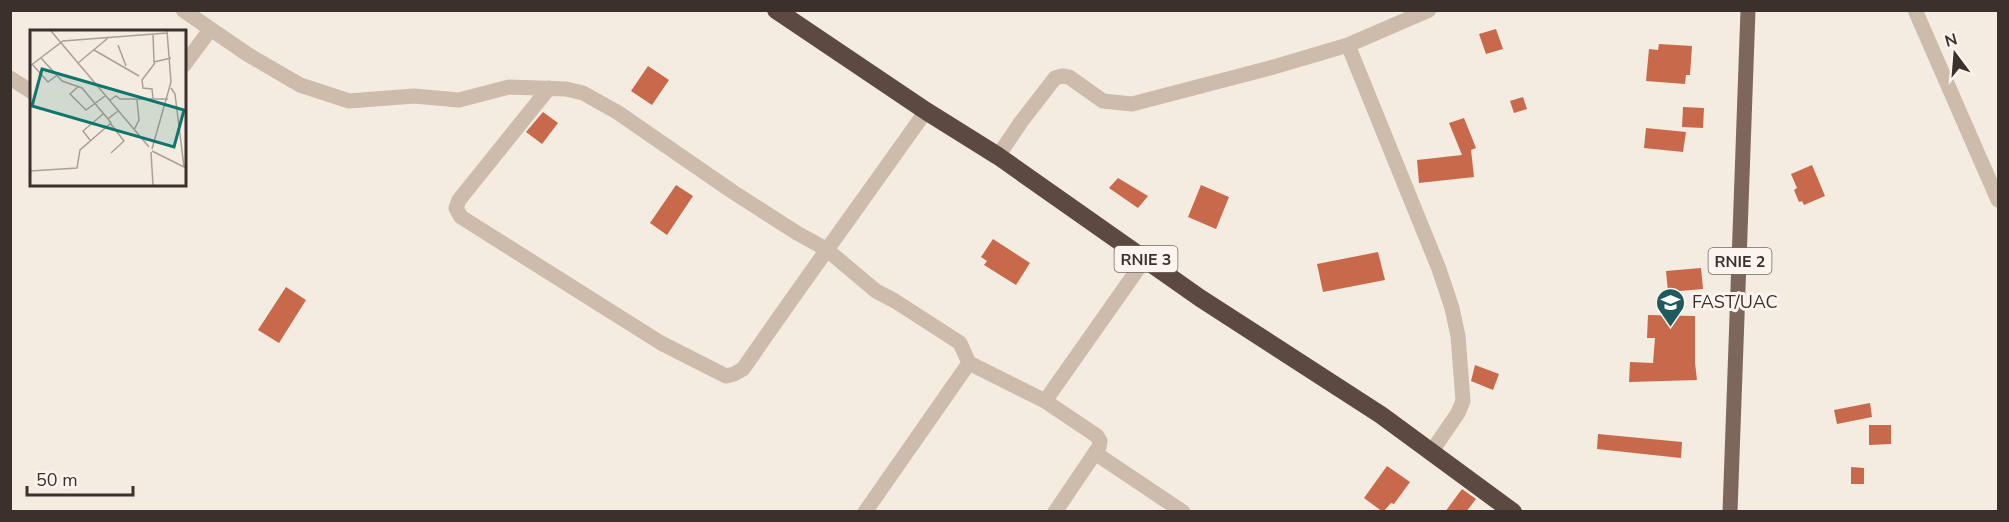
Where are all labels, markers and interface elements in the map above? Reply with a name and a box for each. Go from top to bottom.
north arrow [1925,24,1985,84]
text: N [1942,28,1960,53]
inset map [30,30,186,186]
road number: RNIE 3 [1114,246,1178,272]
road number: RNIE 2 [1708,248,1772,274]
school or university icon: FAST/UAC [1655,286,1687,328]
place label: FAST/UAC [1692,290,1778,314]
scale bar [27,459,134,497]
text: 50 m [36,468,78,492]

